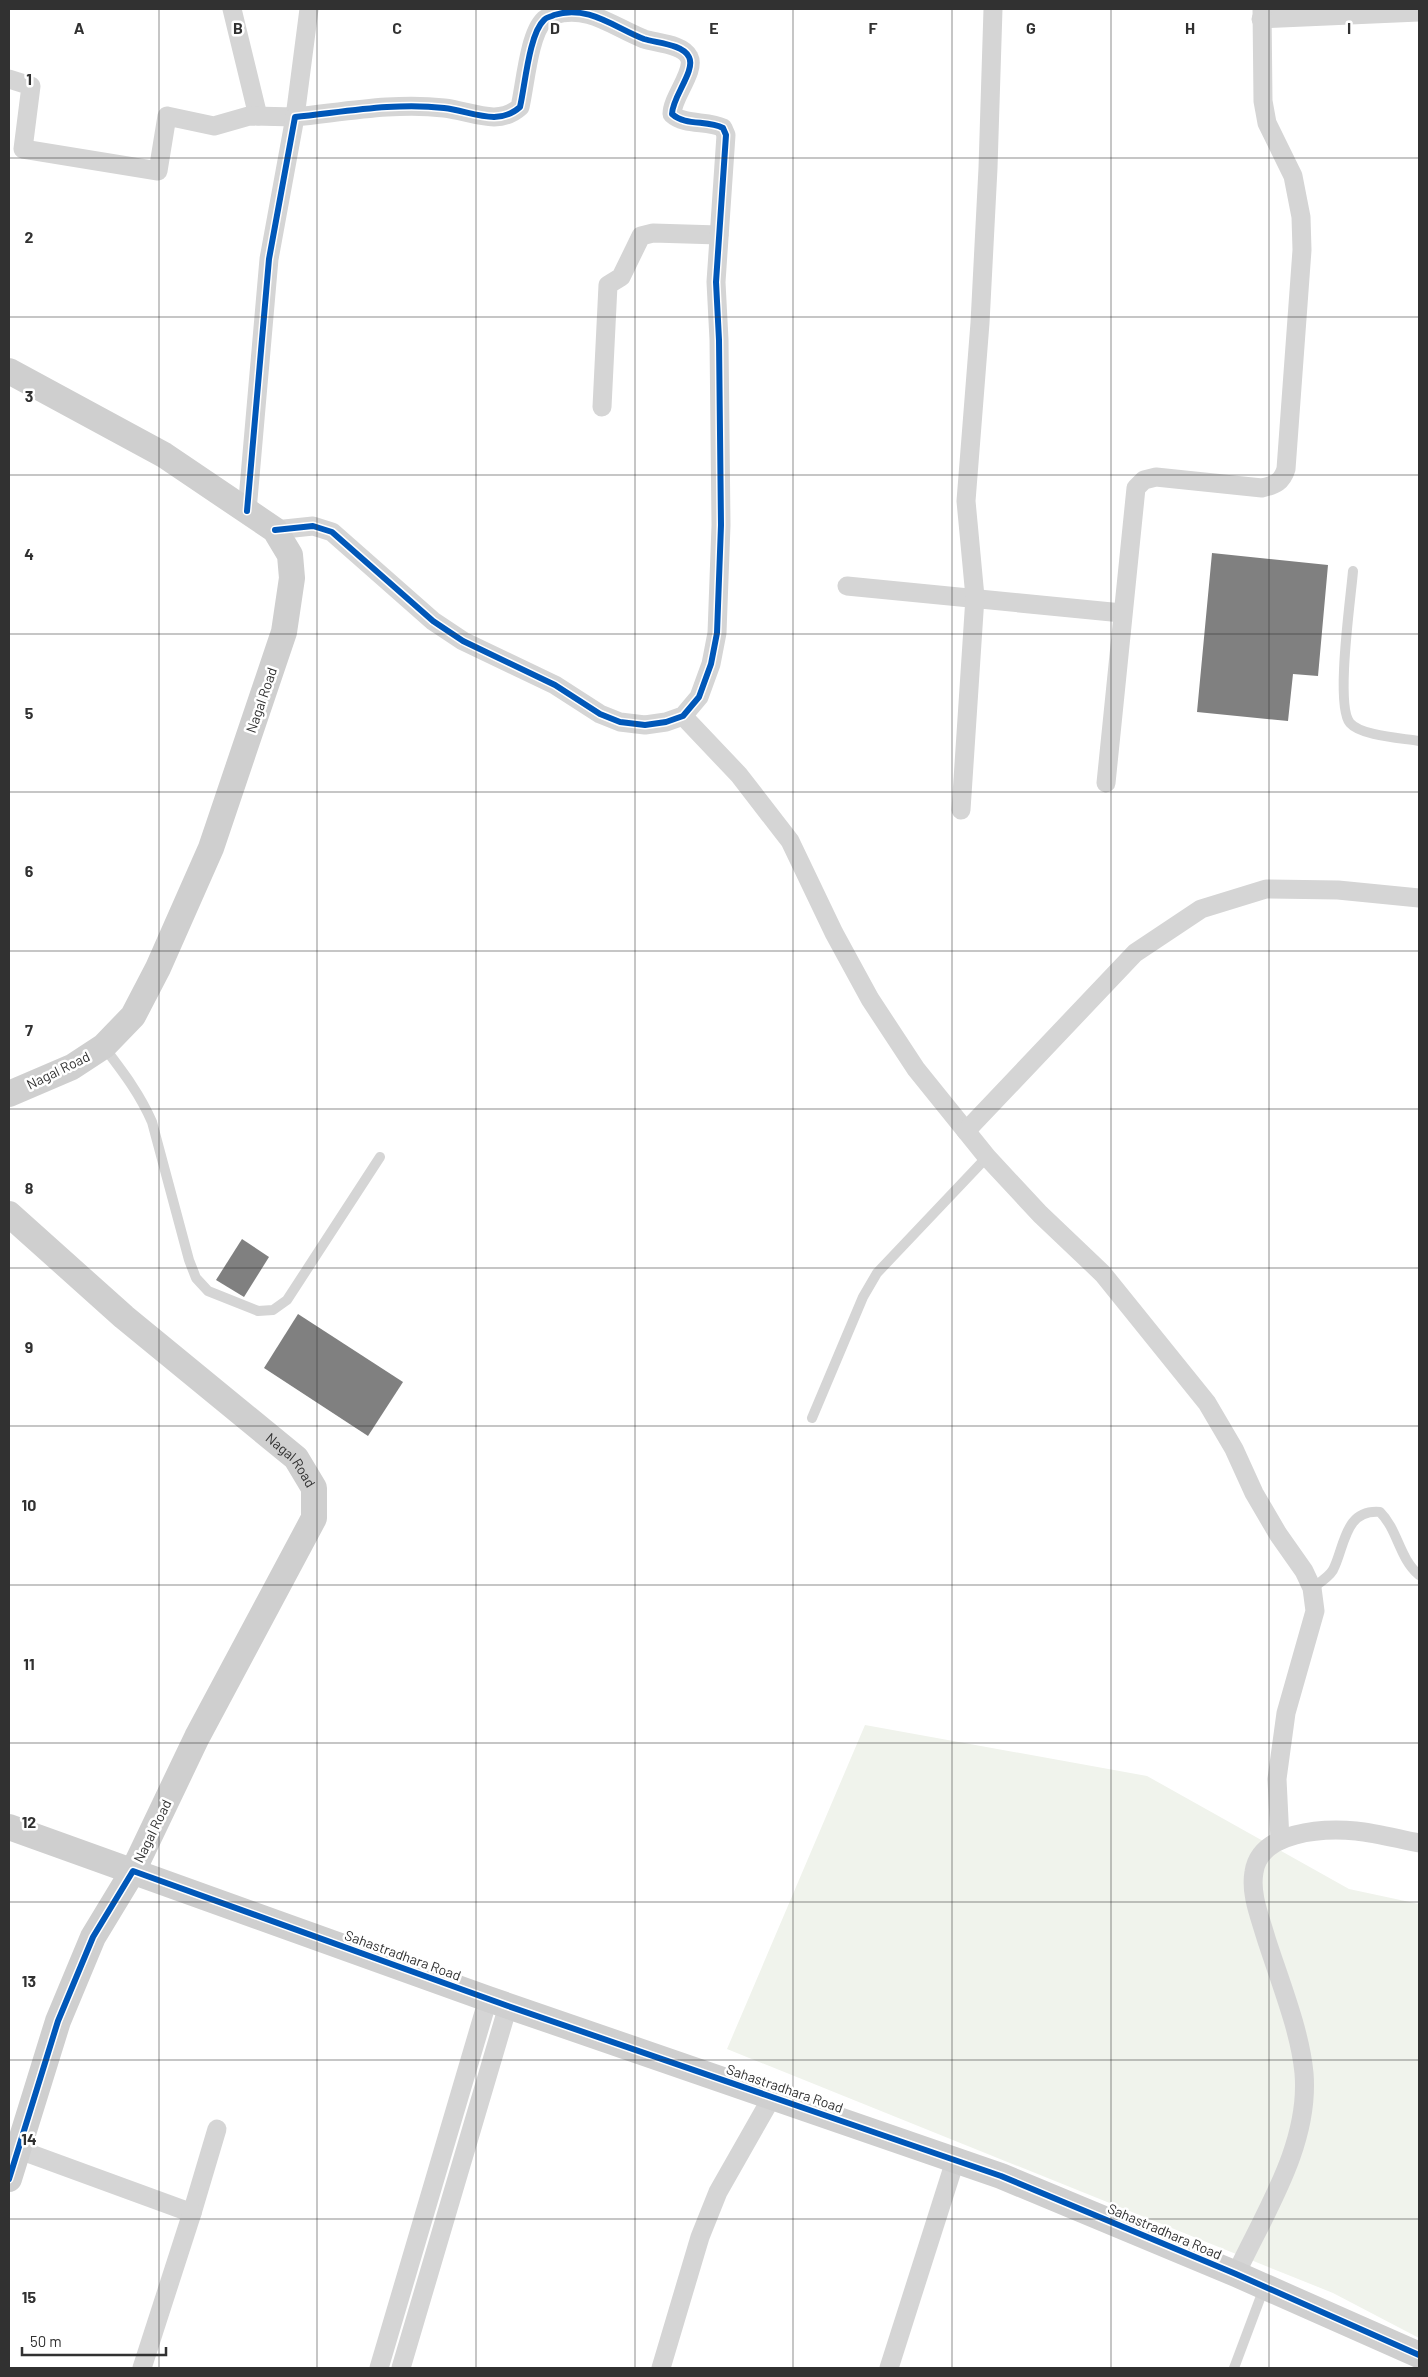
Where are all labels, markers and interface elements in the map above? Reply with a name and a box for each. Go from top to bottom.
text: A [74,18,85,37]
text: B [233,18,243,37]
text: C [392,18,402,37]
text: D [550,18,560,37]
text: E [709,18,719,37]
text: F [869,18,878,37]
text: G [1026,18,1036,37]
text: H [1185,18,1195,37]
text: I [1347,18,1351,37]
text: 1 [26,69,32,88]
text: 2 [25,227,34,246]
text: 3 [25,386,33,405]
text: 4 [24,544,34,563]
street label: Nagal Road [242,665,280,735]
text: 5 [25,703,34,722]
text: 6 [25,861,34,880]
text: 7 [25,1020,33,1039]
street label: Nagal Road [24,1047,92,1093]
text: 8 [25,1178,34,1197]
text: 9 [25,1337,33,1356]
street label: Nagal Road [263,1429,320,1490]
text: 10 [22,1495,36,1514]
text: 11 [23,1654,35,1673]
street label: Nagal Road [129,1797,175,1865]
text: 12 [22,1812,36,1831]
street label: Sahastradhara Road [343,1926,463,1984]
text: 13 [22,1971,36,1990]
street label: Sahastradhara Road [724,2060,846,2116]
text: 14 [21,2129,37,2148]
street label: Sahastradhara Road [1105,2199,1225,2263]
text: 15 [22,2287,37,2306]
scale bar [22,2324,166,2356]
text: 50 m [30,2332,62,2350]

